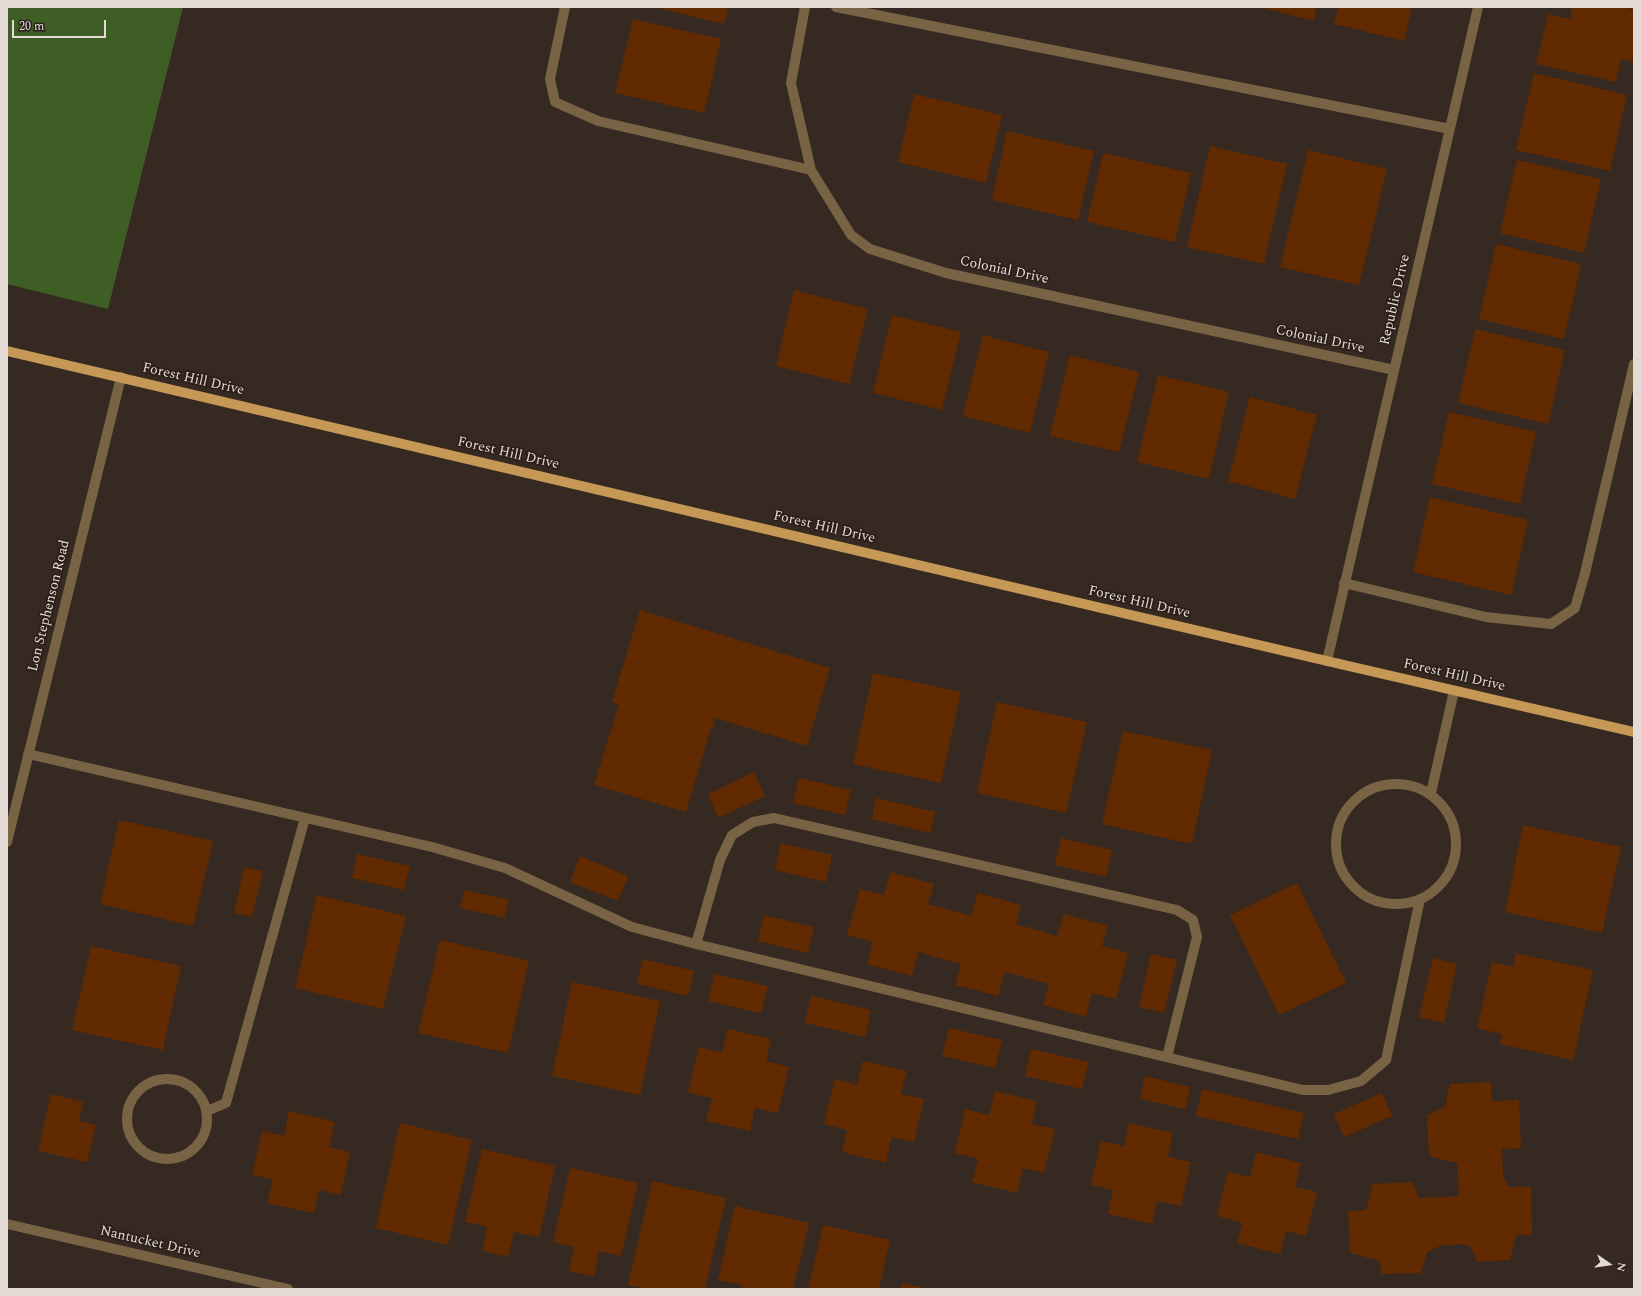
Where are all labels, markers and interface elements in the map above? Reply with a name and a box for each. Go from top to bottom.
scale bar [14,12,108,38]
text: 20 m [19,17,44,36]
street label: Colonial Drive [958,253,1050,289]
street label: Republic Drive [1377,253,1415,347]
street label: Colonial Drive [1274,322,1366,358]
street label: Forest Hill Drive [140,360,246,400]
street label: Forest Hill Drive [455,434,561,474]
street label: Forest Hill Drive [771,508,877,548]
street label: Lon Stephenson Road [25,538,75,674]
street label: Forest Hill Drive [1086,583,1192,623]
street label: Forest Hill Drive [1401,656,1507,696]
street label: Nantucket Drive [98,1223,202,1263]
north arrow [1589,1244,1629,1284]
text: N [1612,1261,1630,1273]

